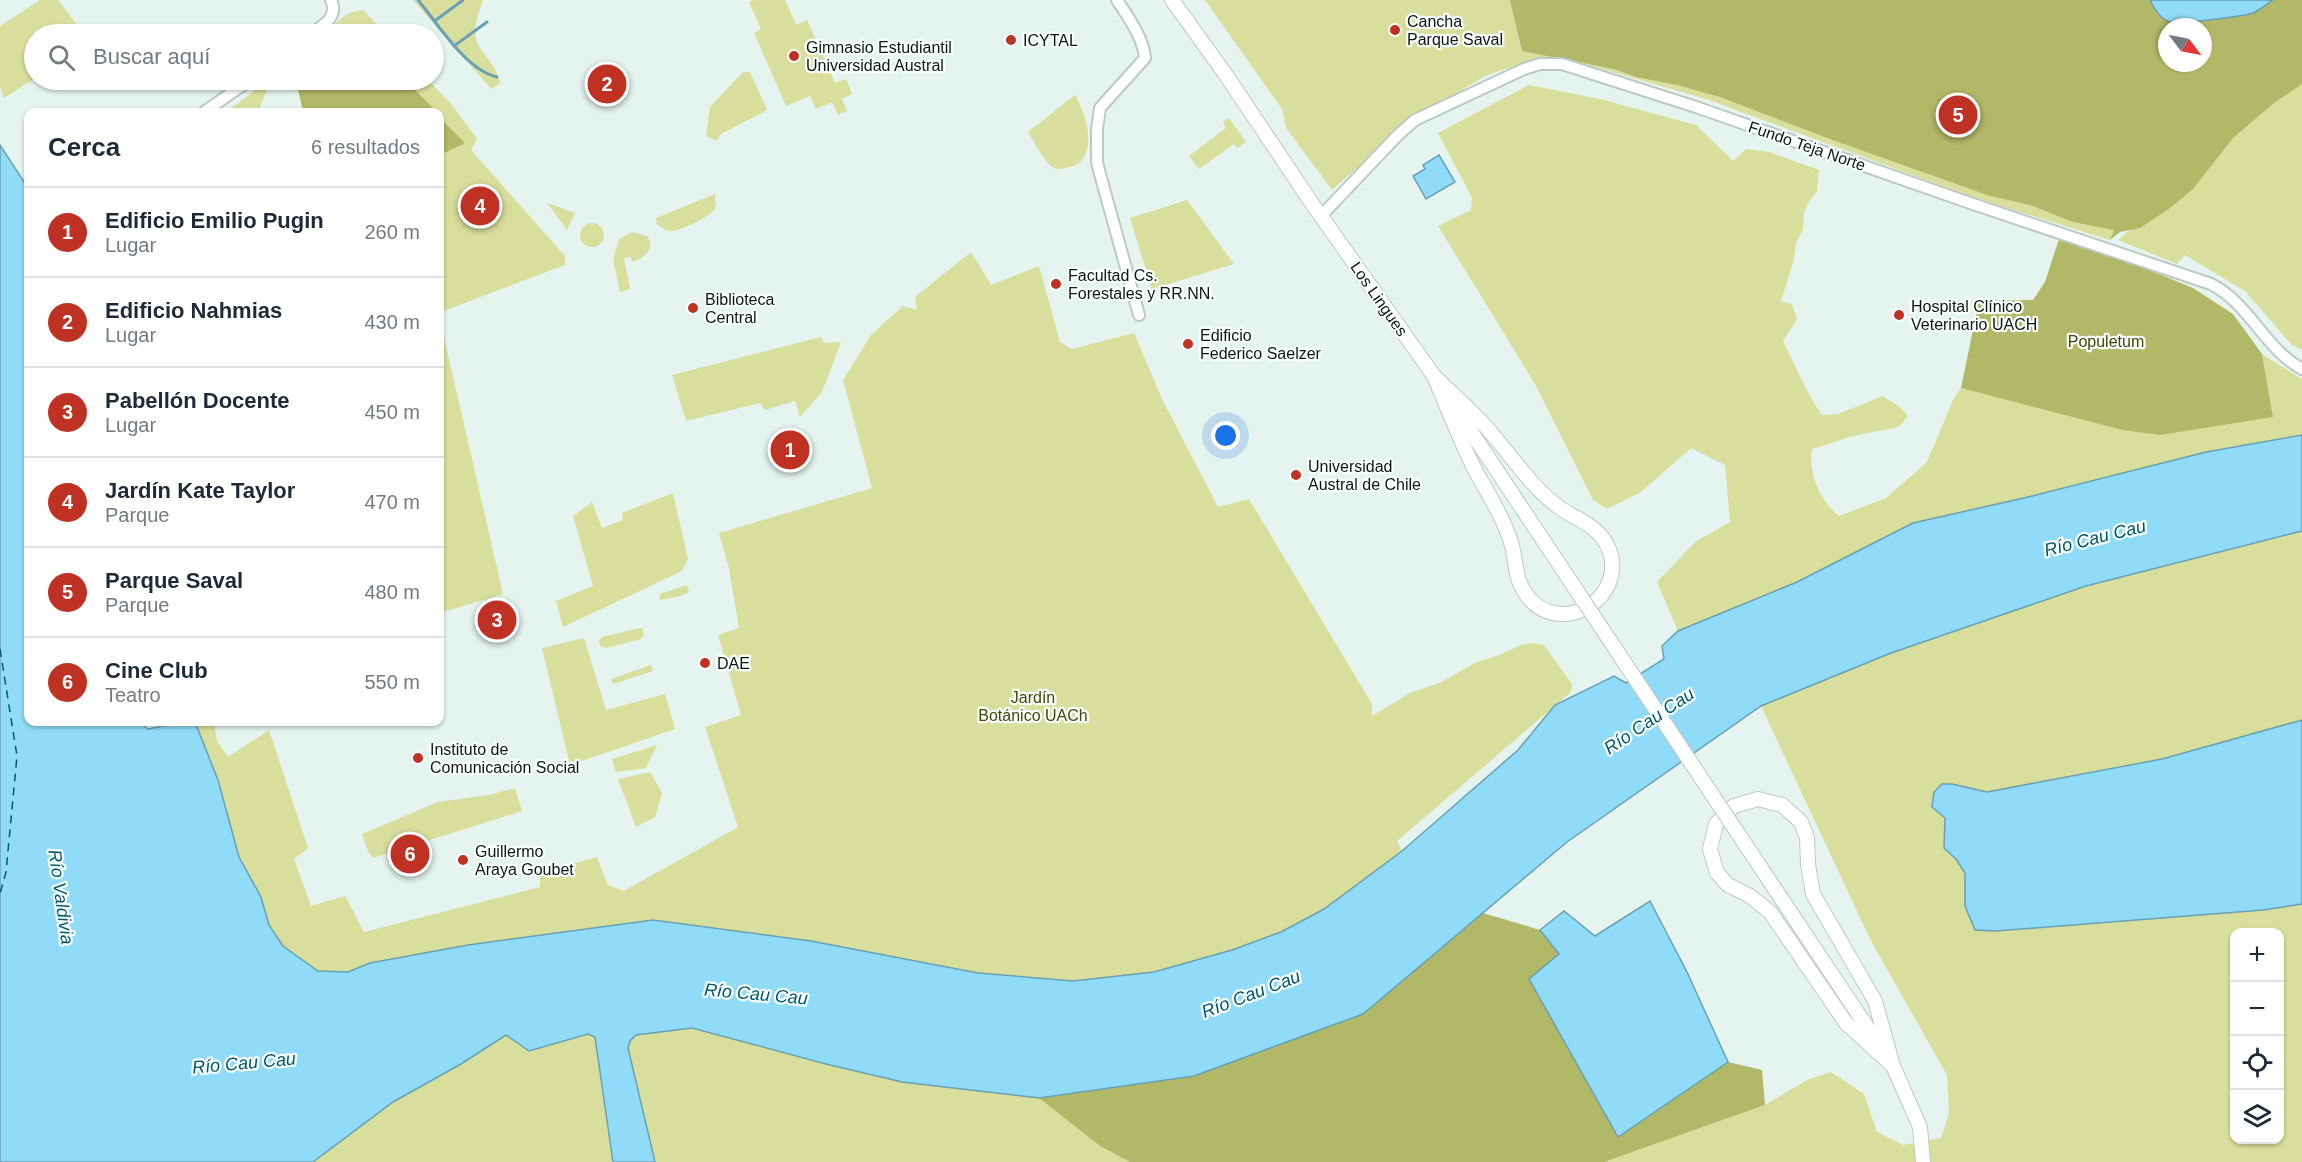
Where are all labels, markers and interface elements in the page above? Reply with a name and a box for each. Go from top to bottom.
place label: Cancha Parque Saval [1407,13,1503,48]
north arrow [2158,18,2212,72]
marker: Cancha Parque Saval [1388,23,1402,37]
search box [24,24,444,90]
place label: ICYTAL [1023,32,1078,49]
marker: ICYTAL [1004,33,1018,47]
place label: Gimnasio Estudiantil Universidad Austral [806,39,952,74]
icon: search [45,41,78,74]
text: Buscar aquí [93,44,210,69]
marker: Gimnasio Estudiantil Universidad Austral [787,49,801,63]
pin: 2 [588,62,626,106]
pin: 5 [1938,92,1978,138]
street label: Fundo Teja Norte [1746,118,1868,174]
text: Cerca [48,132,120,162]
text: 6 resultados [311,136,420,158]
pin: 4 [460,184,500,228]
text: Edificio Emilio Pugin [105,208,324,233]
text: 1 [62,221,73,243]
text: 260 m [364,221,420,243]
text: Lugar [105,234,156,256]
street label: Los Lingues [1347,259,1411,339]
place label: Facultad Cs. Forestales y RR.NN. [1068,267,1215,302]
marker: Facultad Cs. Forestales y RR.NN. [1049,277,1063,291]
place label: Biblioteca Central [705,291,774,326]
text: Edificio Nahmias [105,298,282,323]
place label: Hospital Clínico Veterinario UACH [1911,298,2037,333]
marker: Biblioteca Central [686,301,700,315]
marker: Hospital Clínico Veterinario UACH [1892,308,1906,322]
text: 2 [62,311,73,333]
text: 430 m [364,311,420,333]
text: Lugar [105,324,156,346]
place label: Edificio Federico Saelzer [1200,327,1322,362]
park label: Populetum [2068,333,2144,350]
marker: Edificio Federico Saelzer [1181,337,1195,351]
text: Pabellón Docente [105,388,290,413]
text: 3 [62,401,73,423]
text: 450 m [364,401,420,423]
text: Lugar [105,414,156,436]
your location [1211,421,1240,450]
pin: 1 [770,428,810,472]
place label: Universidad Austral de Chile [1308,458,1421,493]
marker: Universidad Austral de Chile [1289,468,1303,482]
text: Jardín Kate Taylor [105,478,295,503]
text: 4 [62,491,73,513]
text: 470 m [364,491,420,513]
text: Parque [105,504,170,526]
water label: Río Cau Cau [2042,516,2148,560]
text: Parque Saval [105,568,243,593]
text: 5 [62,581,73,603]
text: 480 m [364,581,420,603]
text: Parque [105,594,170,616]
pin: 3 [478,598,516,642]
place label: DAE [717,655,750,672]
marker: DAE [698,656,712,670]
text: Cine Club [105,658,208,683]
text: 6 [62,671,73,693]
text: 550 m [364,671,420,693]
text: Teatro [105,684,161,706]
water label: Río Cau Cau [1600,684,1698,758]
park label: Jardín Botánico UACh [978,689,1088,724]
place label: Instituto de Comunicación Social [430,741,579,776]
marker: Instituto de Comunicación Social [411,751,425,765]
pin: 6 [390,832,430,876]
place label: Guillermo Araya Goubet [475,843,574,878]
water label: Río Valdivia [44,848,78,946]
marker: Guillermo Araya Goubet [456,853,470,867]
map controls [2230,928,2284,1144]
button: + [2230,928,2284,982]
water label: Río Cau Cau [1199,966,1303,1022]
water label: Río Cau Cau [703,980,809,1008]
button: − [2230,982,2284,1036]
button: locate [2230,1036,2284,1090]
water label: Río Cau Cau [191,1049,297,1077]
button: layers [2230,1090,2284,1144]

